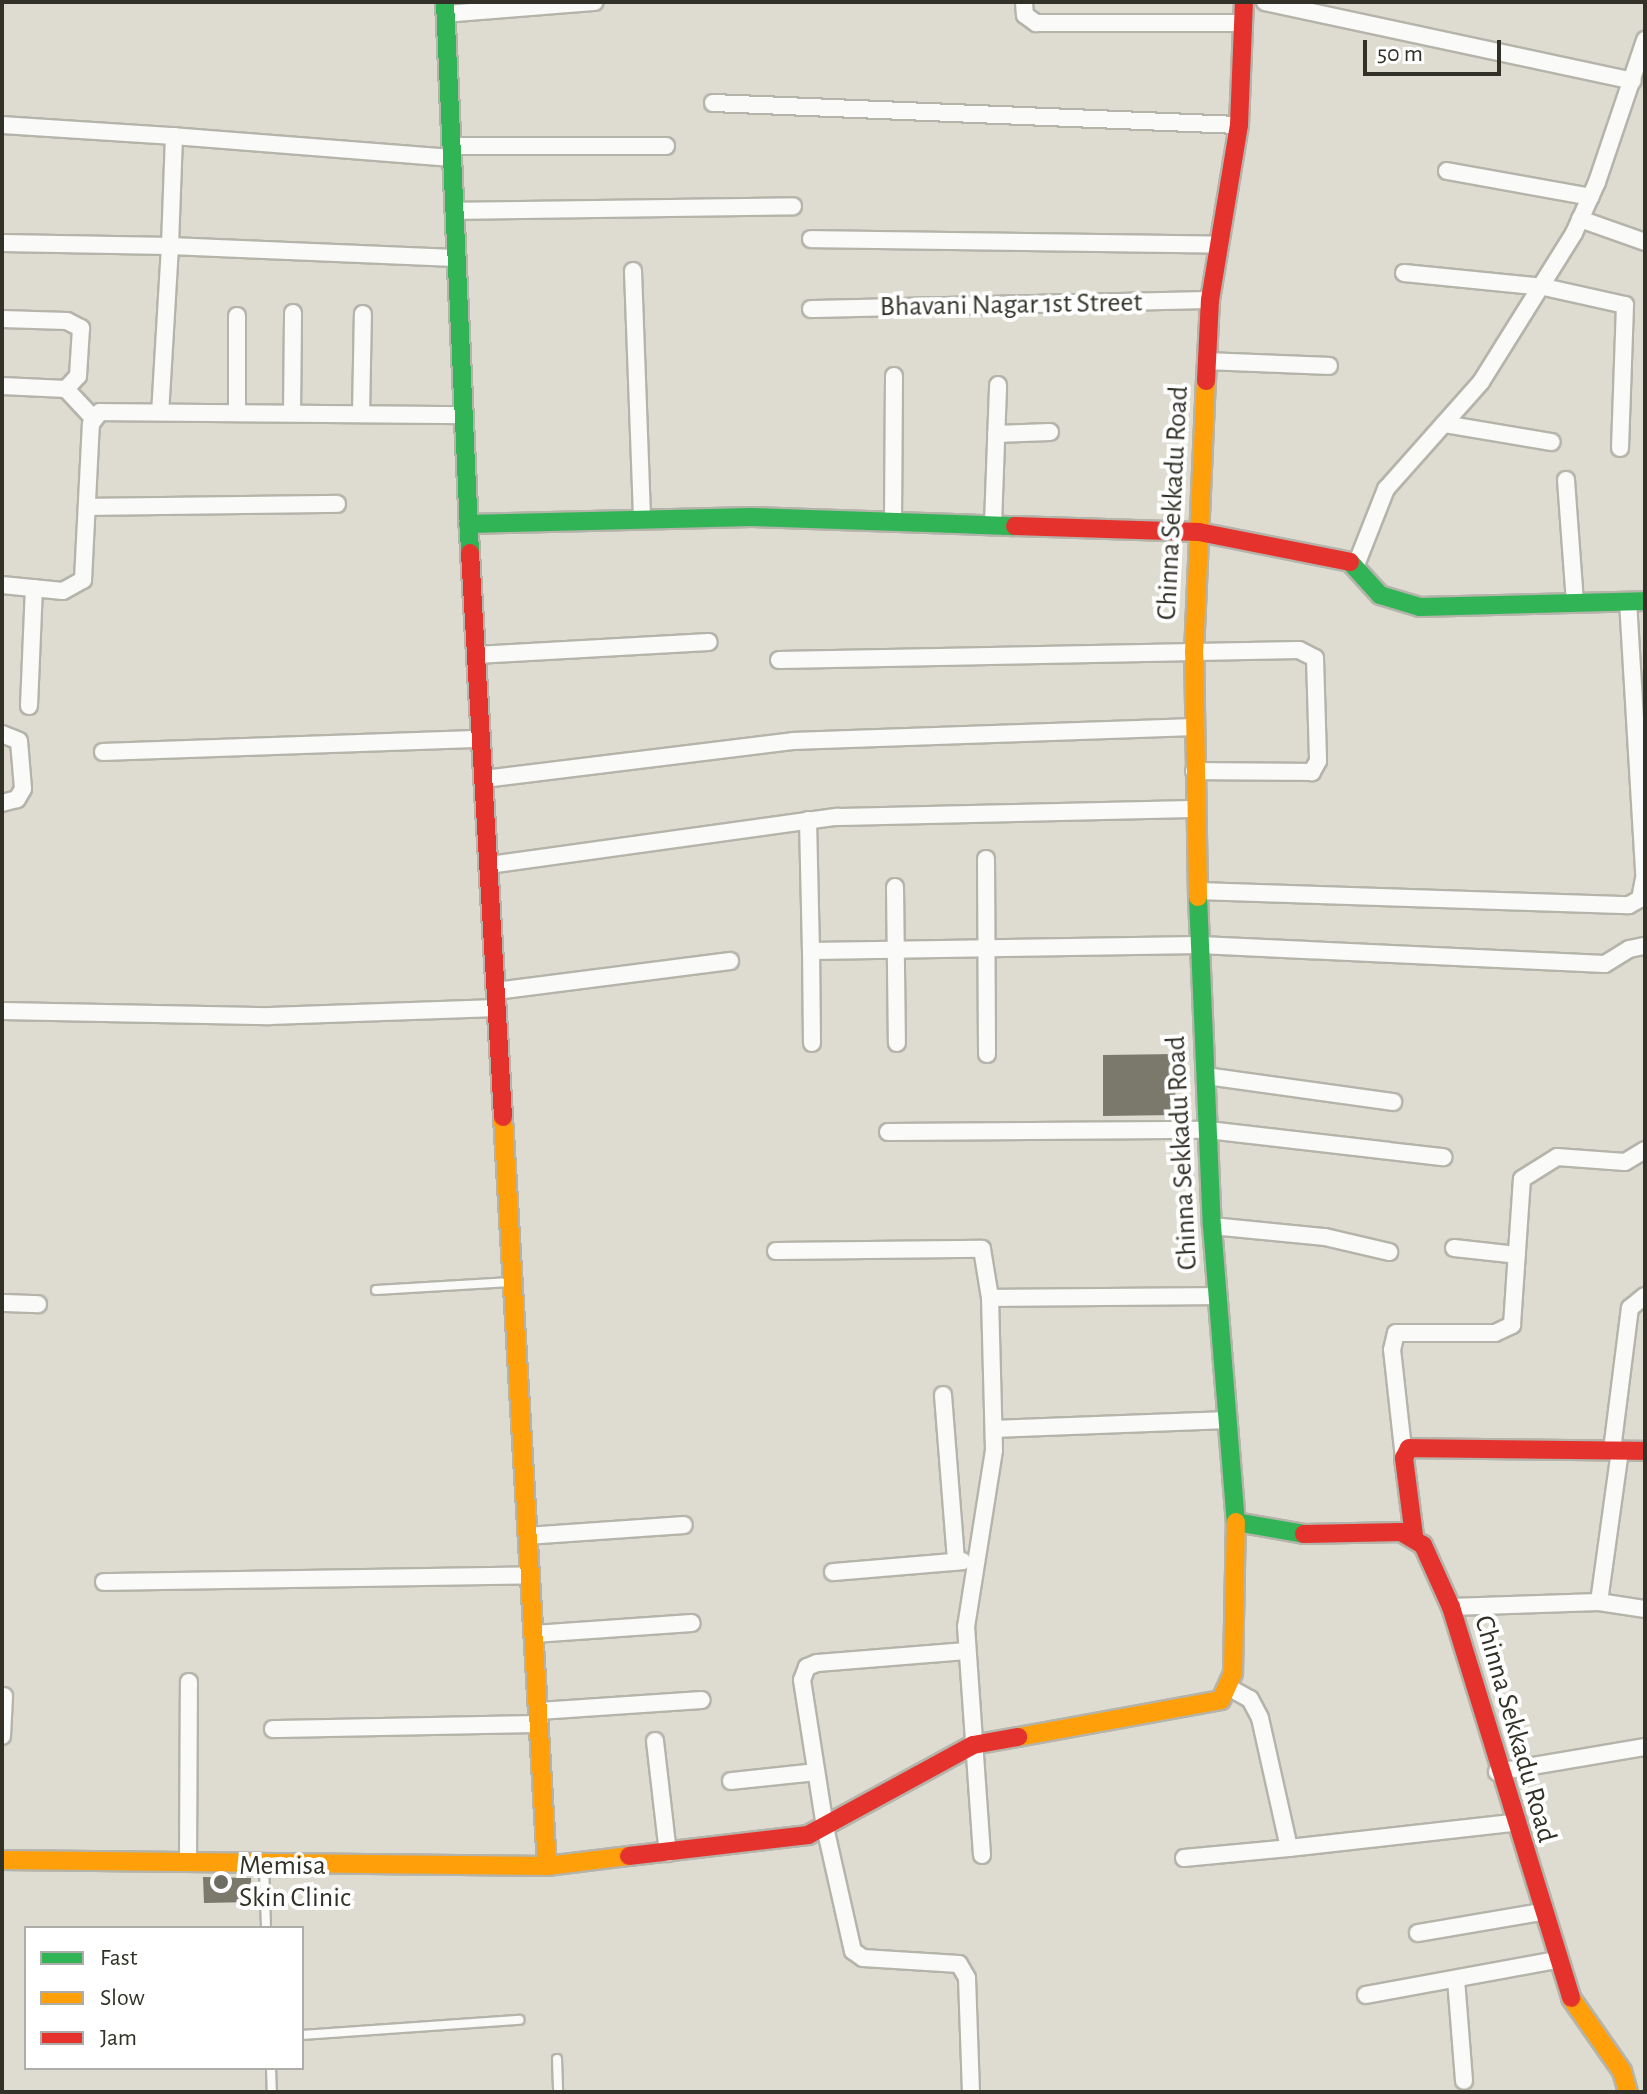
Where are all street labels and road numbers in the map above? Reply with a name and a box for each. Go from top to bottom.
street label: Bhavani Nagar 1st Street [879,286,1143,324]
street label: Chinna Sekkadu Road [1150,385,1196,621]
street label: Chinna Sekkadu Road [1159,1035,1205,1271]
street label: Chinna Sekkadu Road [1467,1612,1563,1846]

